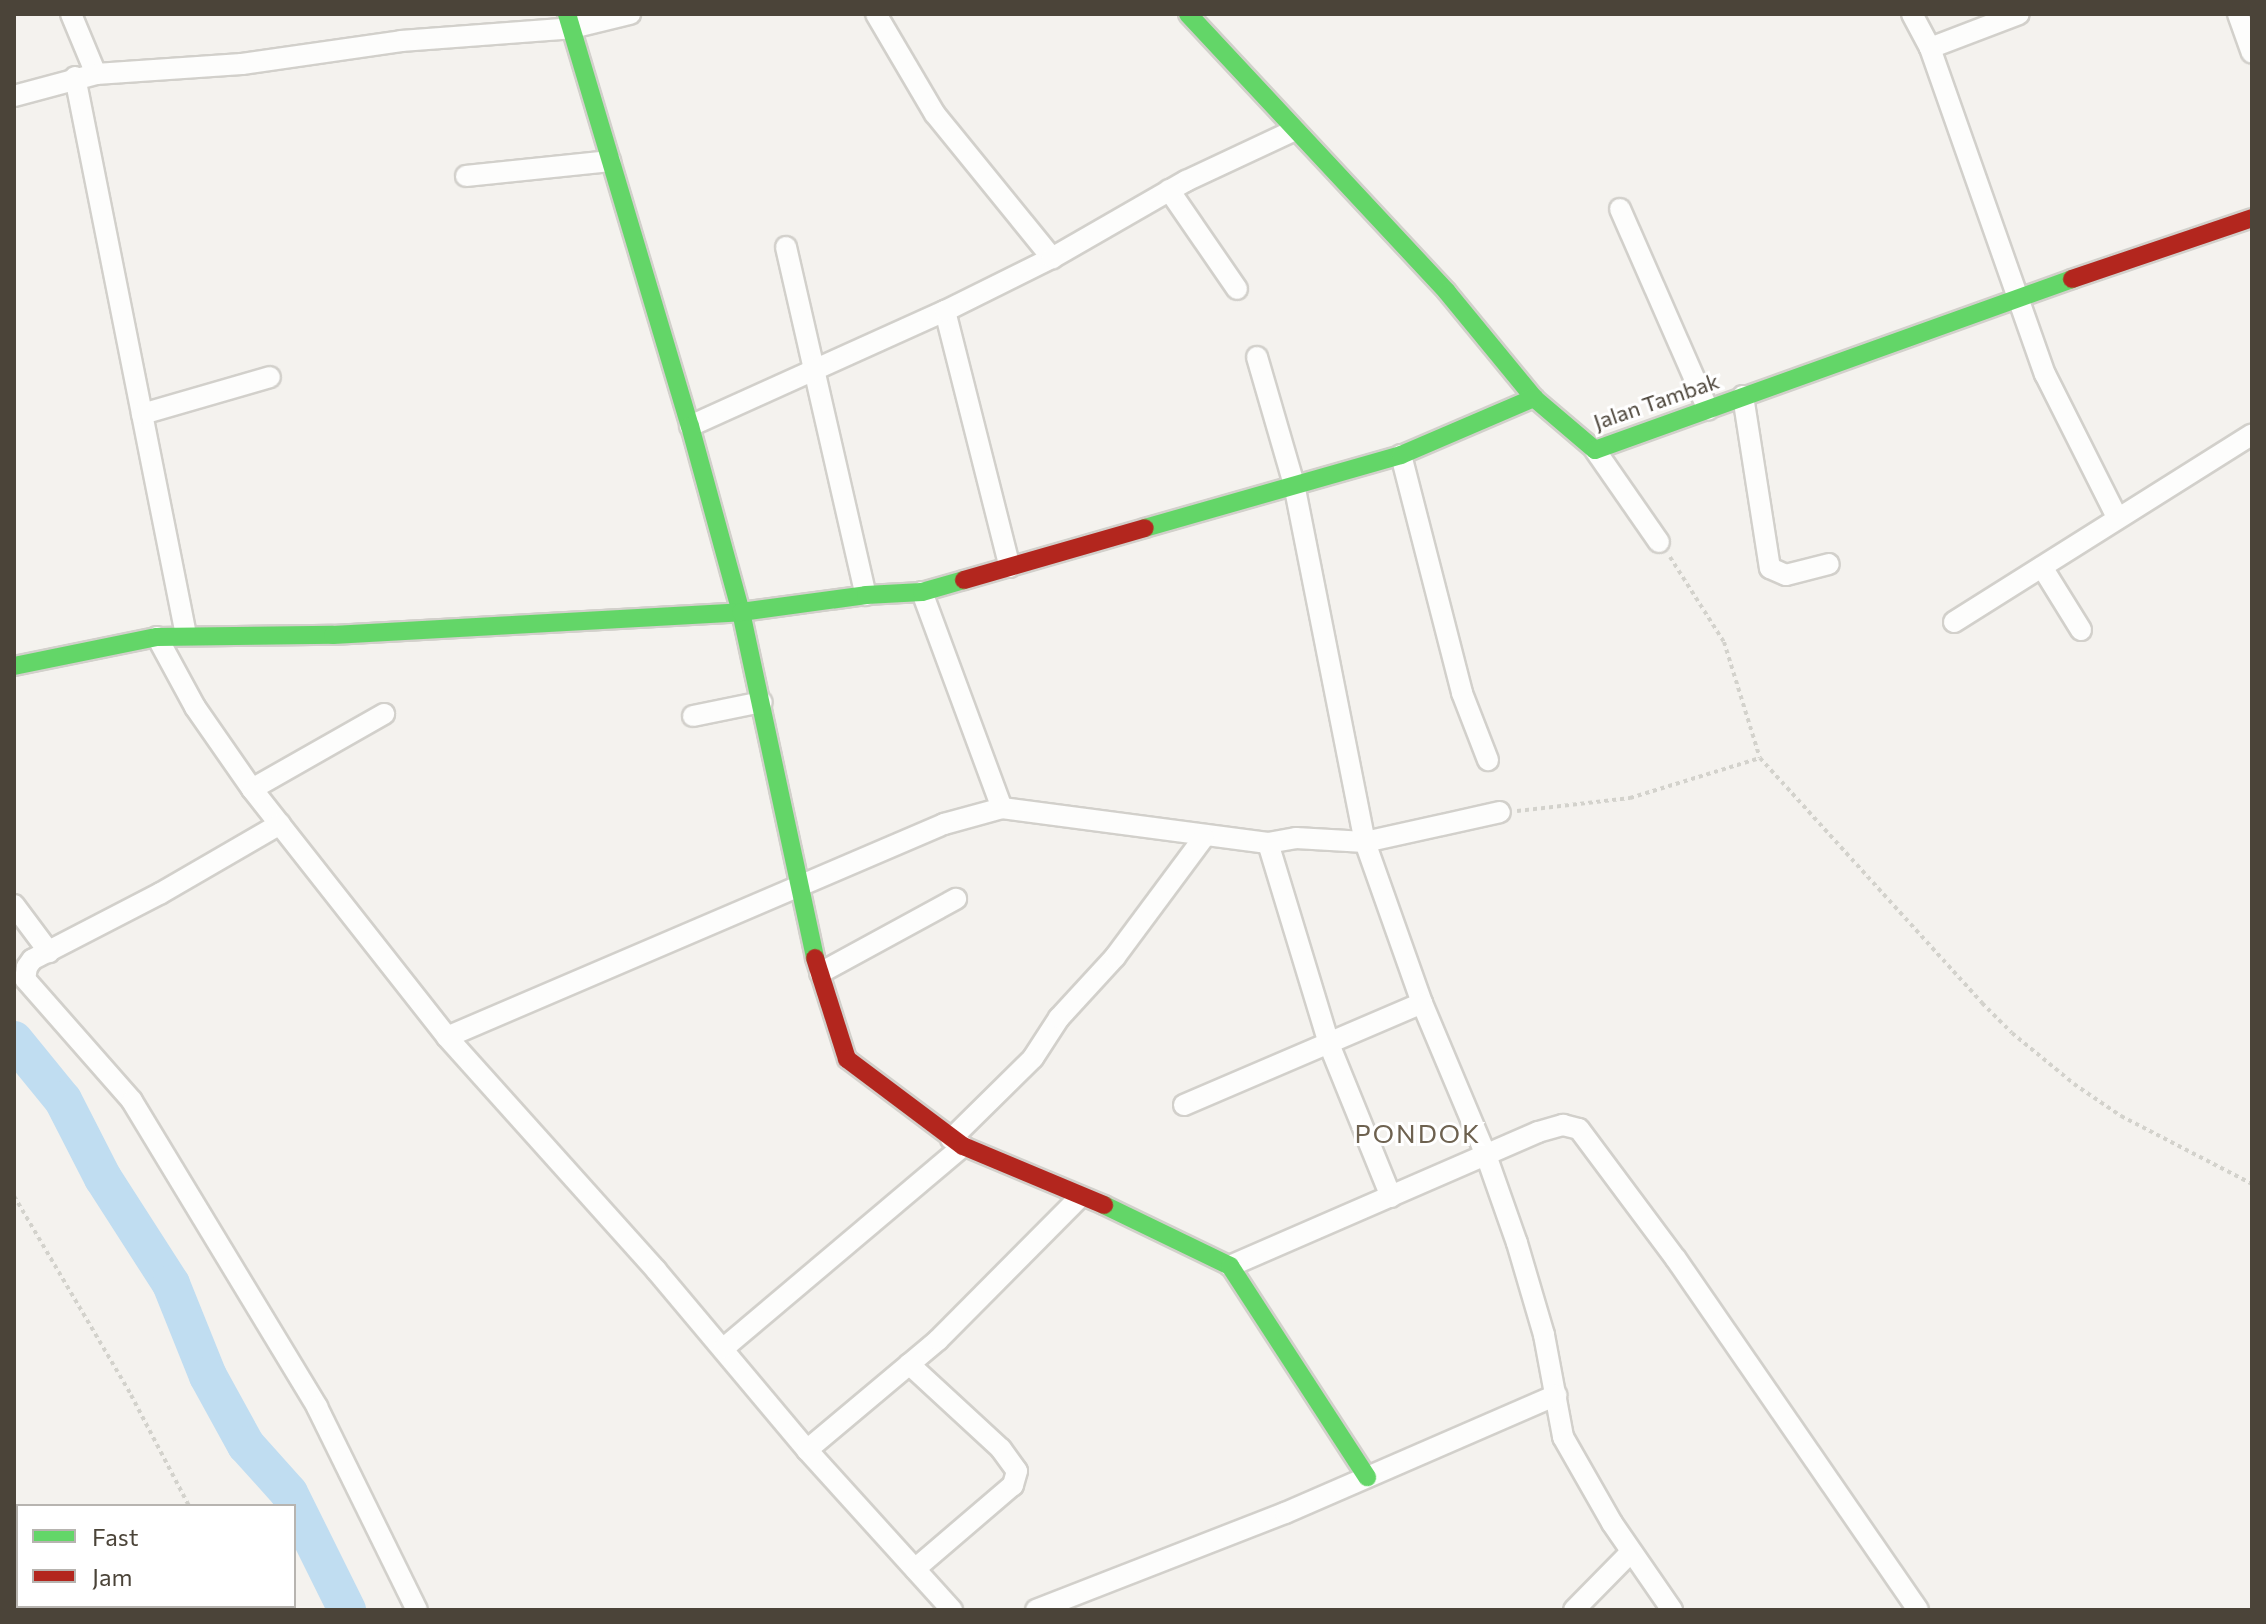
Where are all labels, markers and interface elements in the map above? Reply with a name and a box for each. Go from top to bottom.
street label: Jalan Tambak [1590,367,1722,435]
district label: PONDOK [1355,1117,1481,1149]
legend [16,1504,296,1608]
text: Fast [92,1522,139,1551]
text: Jam [92,1562,132,1591]

